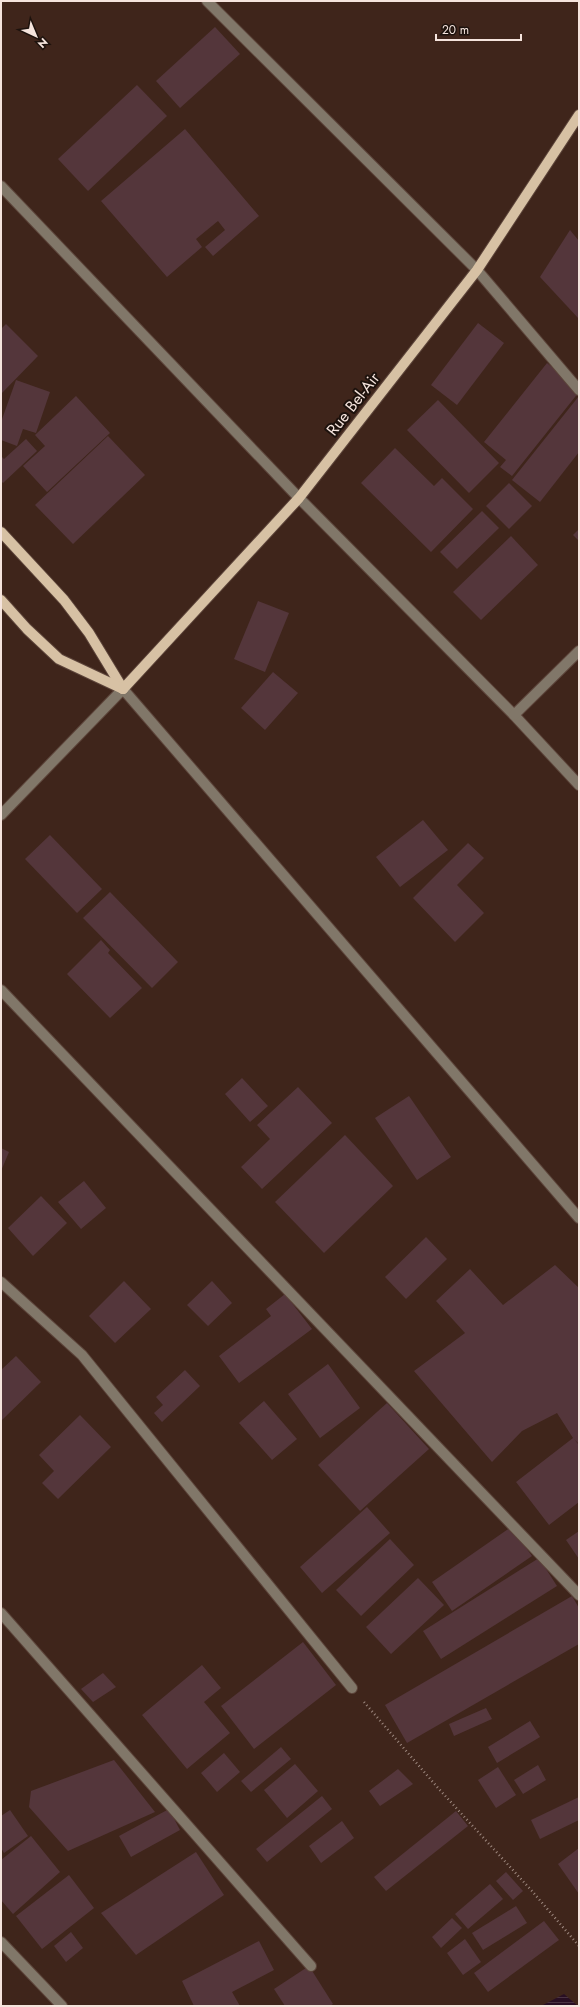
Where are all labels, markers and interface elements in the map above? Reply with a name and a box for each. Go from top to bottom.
north arrow [16,16,56,56]
scale bar [436,16,521,42]
text: 20 m [442,21,469,39]
text: N [34,34,52,52]
street label: Rue Bel-Air [321,367,385,441]

